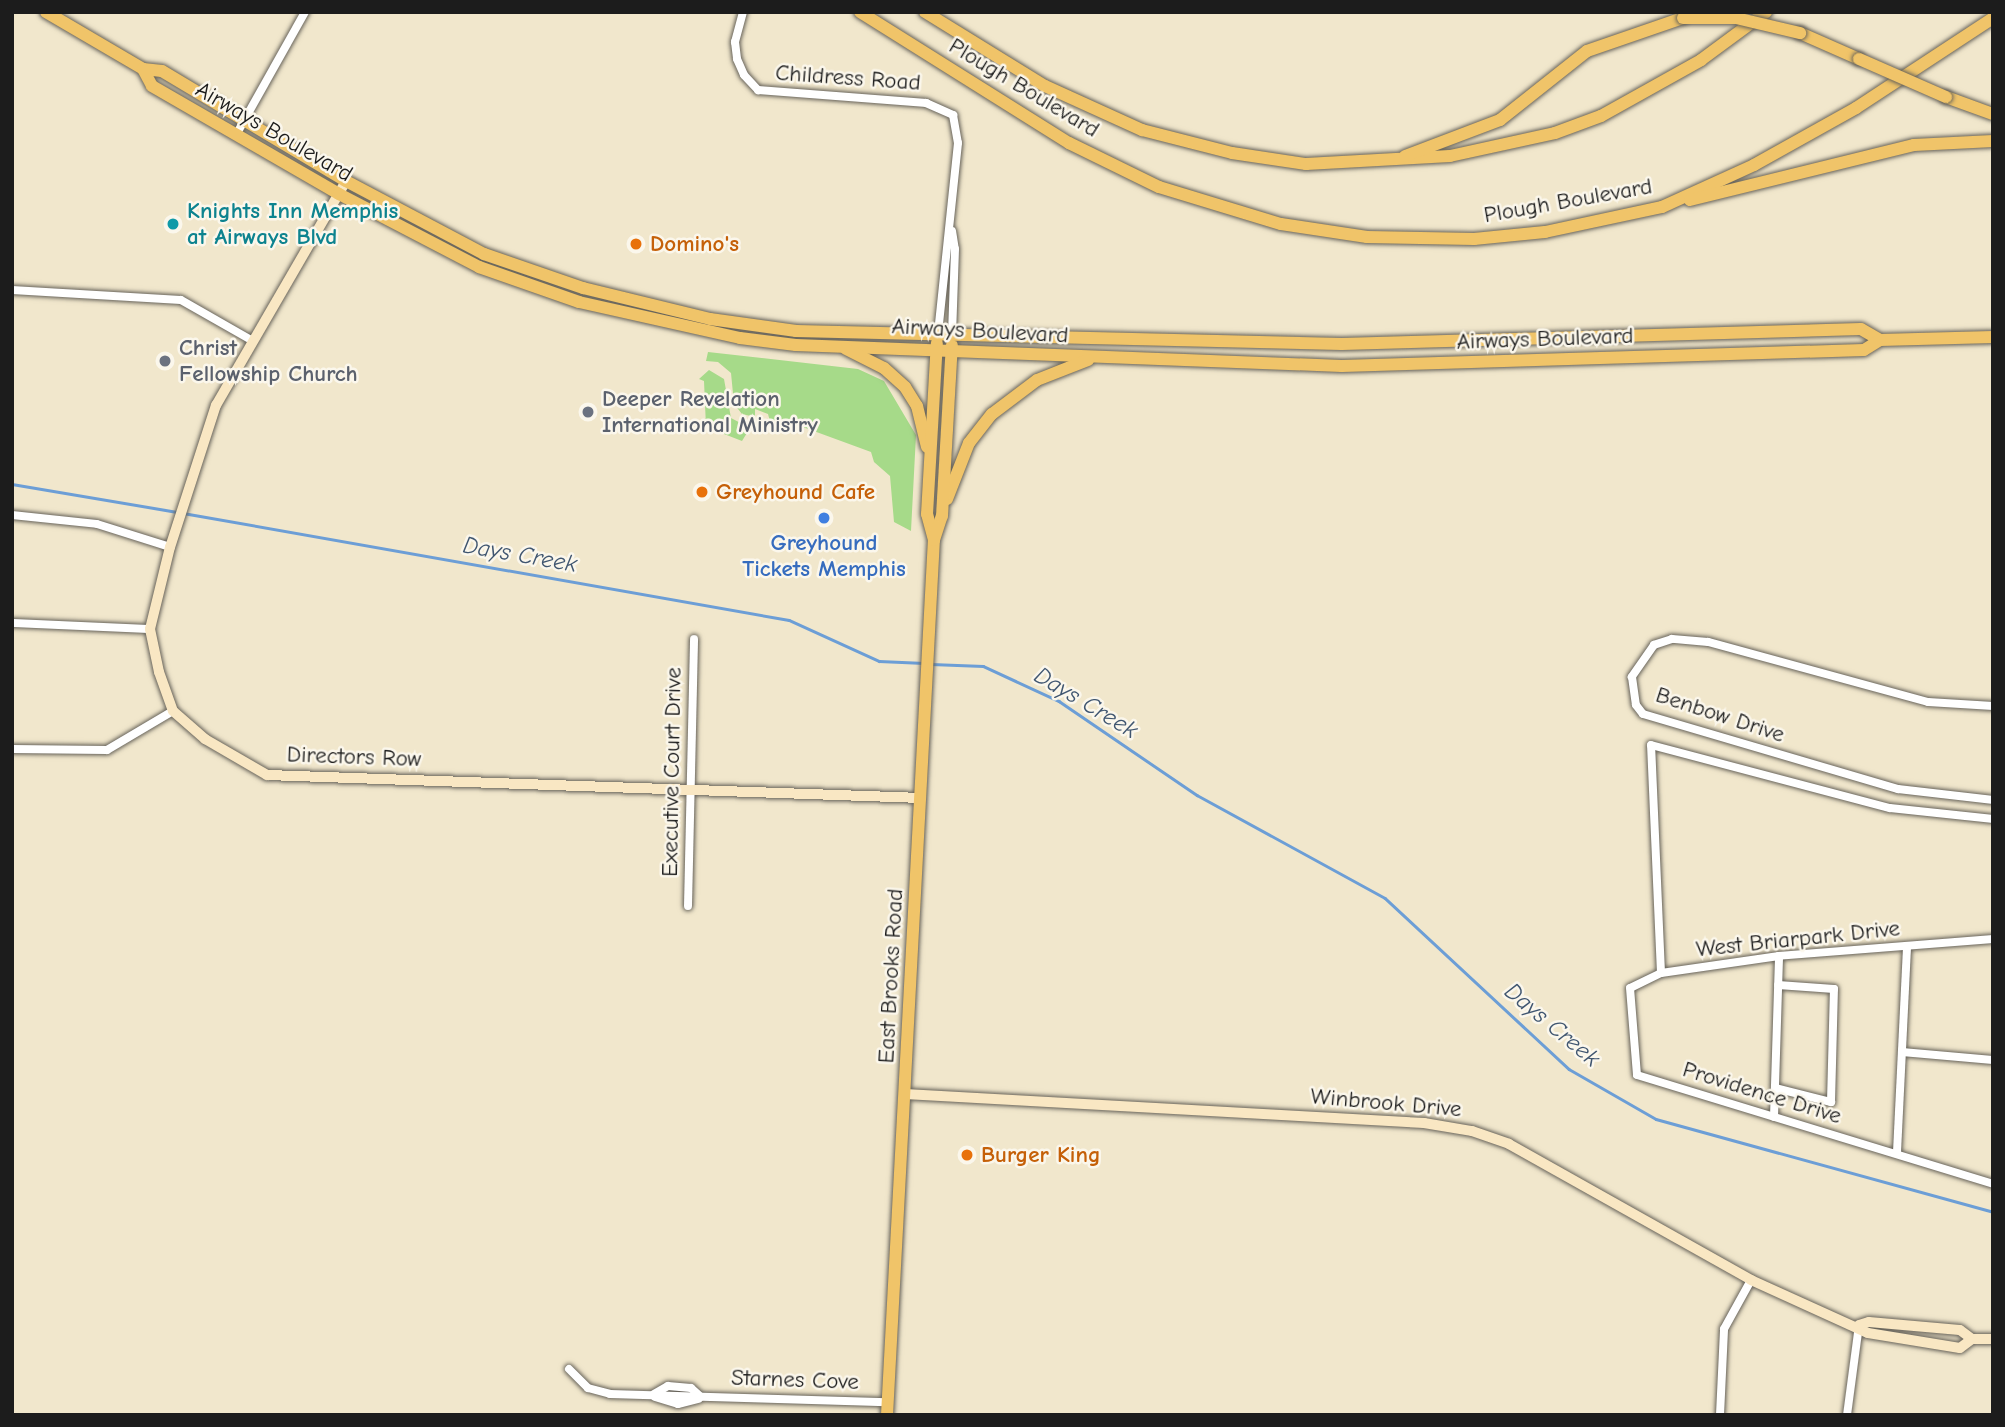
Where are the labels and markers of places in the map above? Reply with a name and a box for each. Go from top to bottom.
place label: Knights Inn Memphis at Airways Blvd [187,197,398,251]
marker: Knights Inn Memphis at Airways Blvd [165,216,181,232]
place label: Domino's [650,230,739,258]
marker: Domino's [628,236,644,252]
place label: Christ Fellowship Church [179,334,358,388]
marker: Christ Fellowship Church [157,353,173,369]
place label: Deeper Revelation International Ministry [602,385,818,439]
marker: Deeper Revelation International Ministry [580,404,596,420]
place label: Greyhound Cafe [716,478,875,506]
marker: Greyhound Cafe [694,484,710,500]
marker: Greyhound Tickets Memphis [816,510,832,526]
place label: Greyhound Tickets Memphis [742,529,906,583]
place label: Burger King [981,1141,1101,1169]
marker: Burger King [959,1147,975,1163]

